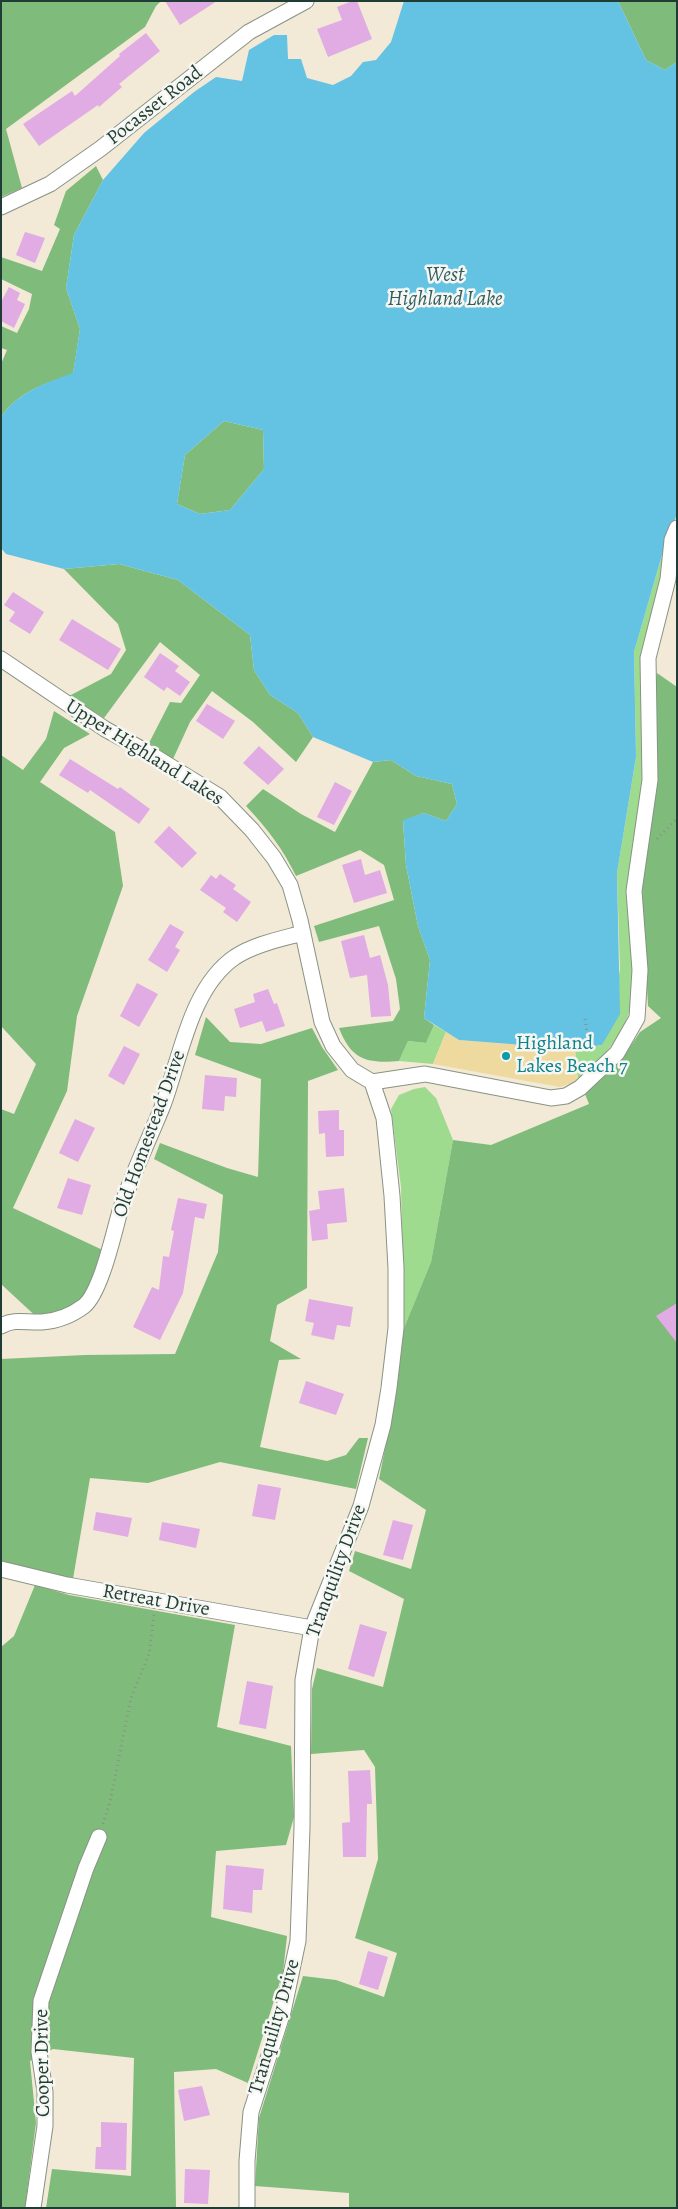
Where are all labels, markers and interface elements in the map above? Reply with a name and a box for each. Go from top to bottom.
street label: Pocasset Road [102,61,208,151]
water label: West Highland Lake [387,263,503,313]
street label: Upper Highland Lakes [60,695,228,811]
place label: Highland Lakes Beach 7 [516,1032,627,1079]
street label: Old Homestead Drive [109,1047,191,1221]
marker: Highland Lakes Beach 7 [500,1050,512,1062]
street label: Tranquility Drive [302,1501,372,1641]
street label: Retreat Drive [101,1580,211,1622]
street label: Tranquility Drive [244,1957,306,2097]
street label: Cooper Drive [30,2009,56,2117]

